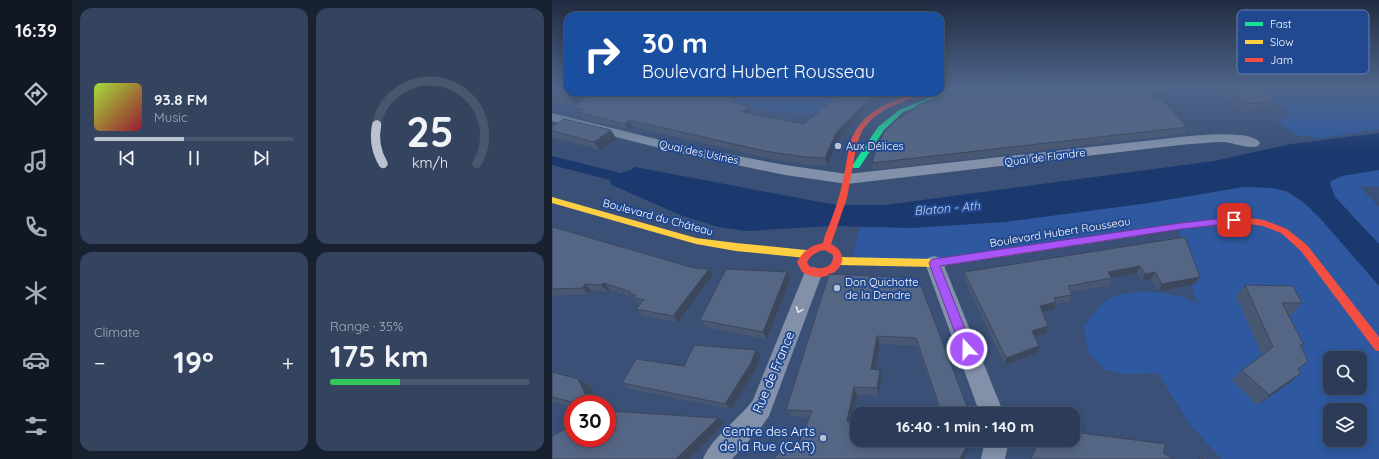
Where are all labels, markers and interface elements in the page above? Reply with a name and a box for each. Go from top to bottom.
legend [1237,10,1369,74]
text: Fast [1270,17,1292,31]
text: 16:39 [15,19,57,42]
text: 30 m [642,25,708,60]
icon: right [576,28,628,80]
text: Slow [1270,35,1294,49]
text: Jam [1270,53,1293,67]
text: Boulevard Hubert Rousseau [642,60,875,83]
icon: directions [22,80,50,108]
text: 93.8 FM [154,90,207,109]
text: 25 [406,105,454,157]
text: Music [154,109,188,125]
street label: Quai des Usines [658,137,740,167]
place label: Aux Délices [846,139,904,153]
marker: Aux Délices [833,141,843,151]
street label: Quai de Flandre [1004,145,1086,169]
icon: music [22,147,50,175]
icon: previous [116,147,138,169]
icon: pause [183,147,205,169]
icon: next [250,147,272,169]
text: km/h [412,154,448,172]
street label: Boulevard du Château [601,196,715,238]
water label: Blaton - Ath [914,198,981,218]
pin [1217,203,1251,237]
icon: arrive [1223,209,1245,231]
icon: phone [22,213,50,241]
street label: Boulevard Hubert Rousseau [989,214,1131,250]
place label: Don Quichotte de la Dendre [845,275,918,302]
icon: climate [22,279,50,307]
marker: Don Quichotte de la Dendre [832,283,842,293]
one-way arrow [795,306,803,313]
text: Range · 35% [330,318,403,334]
text: Climate [94,324,140,340]
position arrow [946,328,988,370]
street label: Rue de France [749,329,797,415]
text: 175 km [330,337,429,375]
text: 19° [173,343,214,381]
icon: car [22,346,50,374]
text: − [94,349,105,377]
text: + [282,349,294,377]
map controls [1323,351,1367,447]
button: search [1323,351,1367,395]
speed limit sign: 30 [564,395,616,447]
button: layers [1323,403,1367,447]
icon: filters [22,412,50,440]
text: 16:40 · 1 min · 140 m [896,417,1034,436]
place label: Centre des Arts de la Rue (CAR) [720,423,815,454]
marker: Centre des Arts de la Rue (CAR) [818,433,828,443]

